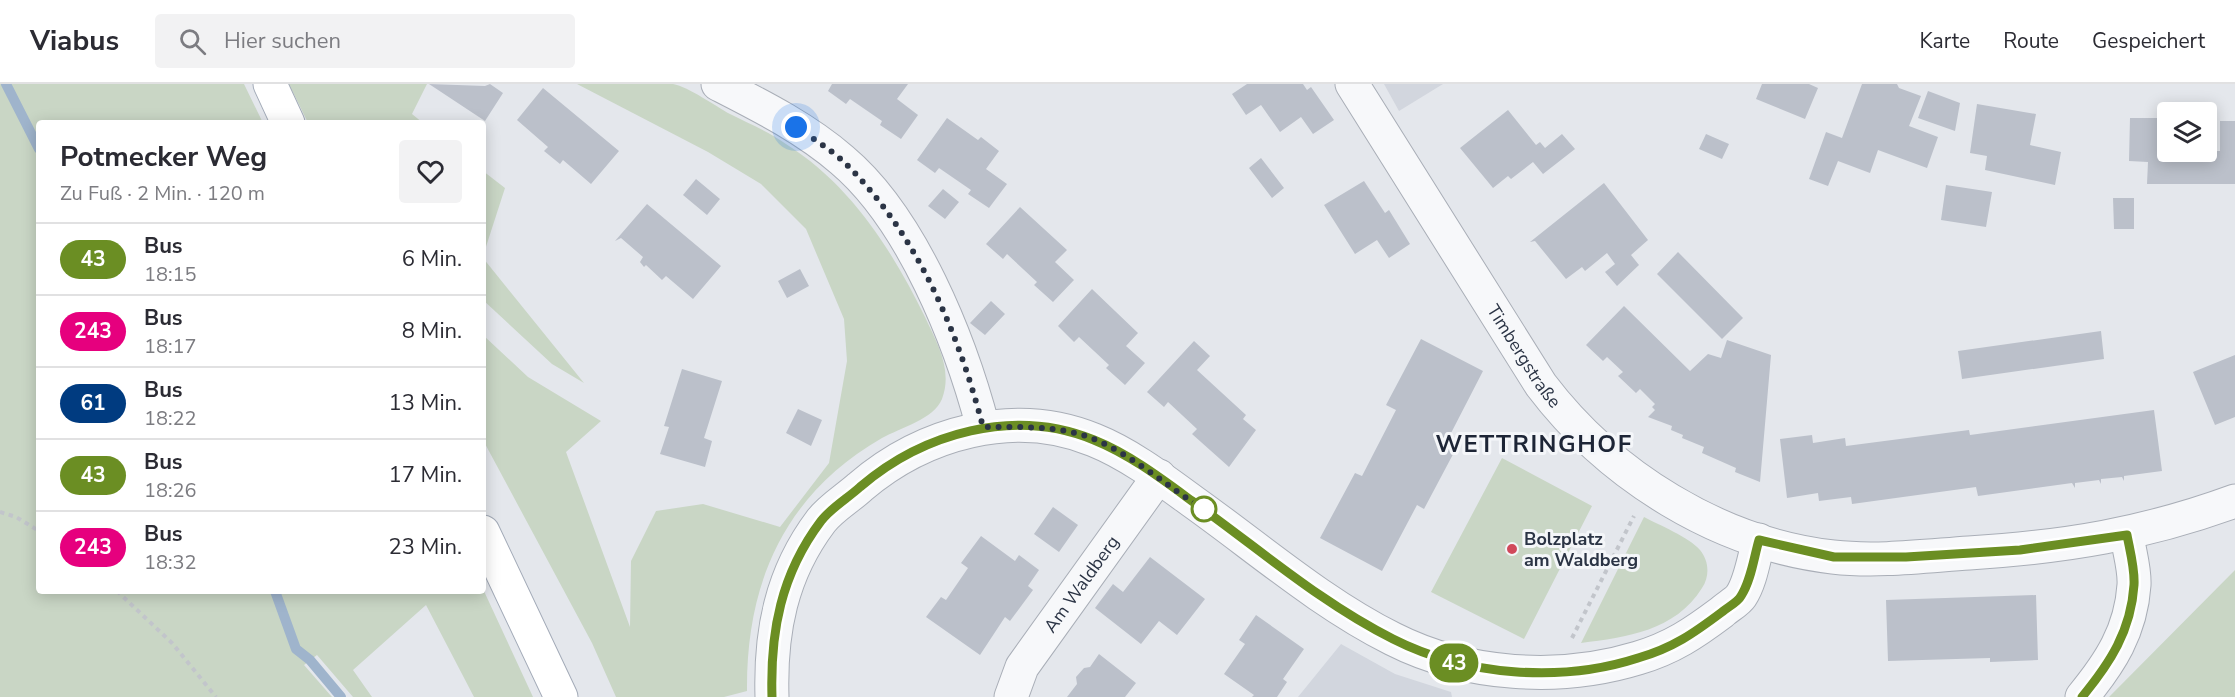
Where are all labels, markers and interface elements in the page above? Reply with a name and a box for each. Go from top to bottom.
search box [155,14,575,68]
text: Viabus [30,22,119,60]
icon: search [176,25,209,58]
text: Hier suchen [224,26,341,56]
text: Karte [1920,27,1970,55]
text: Route [2003,27,2059,55]
text: Gespeichert [2092,27,2205,55]
map controls [2157,102,2217,162]
button: layers [2157,102,2217,162]
your location [781,112,811,142]
text: Potmecker Weg [60,138,267,176]
button: heart [399,140,462,203]
text: Zu Fuß · 2 Min. · 120 m [60,180,265,207]
text: Bus [144,231,183,261]
text: 6 Min. [402,244,462,274]
text: 43 [80,245,106,273]
text: 18:15 [144,261,197,288]
street label: Timbergstraße [1481,300,1567,413]
text: Bus [144,303,183,333]
text: 8 Min. [402,316,462,346]
text: 243 [74,317,112,345]
text: 18:17 [144,333,197,360]
text: Bus [144,375,183,405]
text: 13 Min. [389,388,462,418]
text: 61 [80,389,106,417]
text: 18:22 [144,405,197,432]
district label: WETTRINGHOF [1435,428,1633,460]
text: Bus [144,447,183,477]
text: 17 Min. [389,460,462,490]
text: 43 [80,461,106,489]
text: 18:26 [144,477,197,504]
unlabelled marker [1191,496,1217,522]
text: Bus [144,519,183,549]
place label: Bolzplatz am Waldberg [1524,527,1638,572]
street label: Am Waldberg [1038,531,1125,637]
text: 23 Min. [389,532,462,562]
text: 243 [74,533,112,561]
marker: Bolzplatz am Waldberg [1505,542,1519,556]
text: 18:32 [144,549,197,576]
line badge: 43 [1427,644,1481,682]
text: 43 [1441,649,1467,677]

